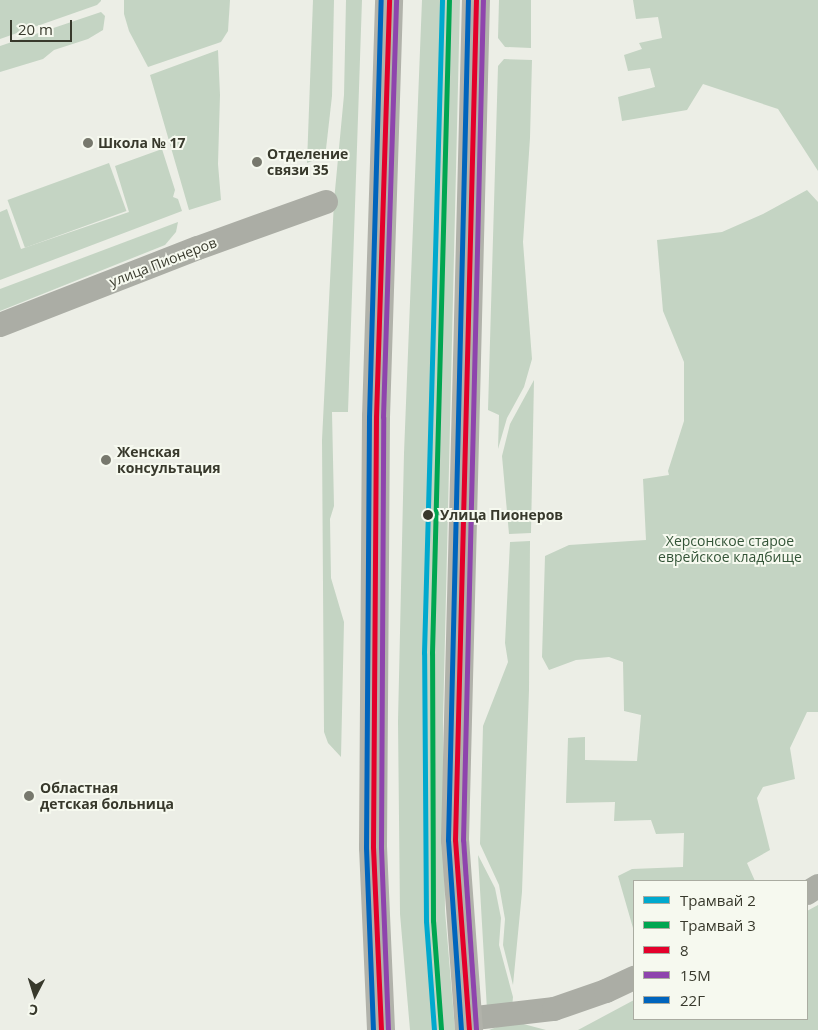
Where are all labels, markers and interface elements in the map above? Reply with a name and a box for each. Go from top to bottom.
scale bar [12,10,75,42]
text: 20 m [18,19,53,39]
place label: Школа № 17 [98,135,186,151]
marker: Школа № 17 [82,137,94,149]
place label: Отделение связи 35 [267,146,348,178]
marker: Отделение связи 35 [251,156,263,168]
street label: улица Пионеров [107,234,219,290]
place label: Женская консультация [117,444,221,477]
marker: Женская консультация [99,453,113,467]
marker: Улица Пионеров [420,507,436,523]
place label: Улица Пионеров [440,507,563,523]
park label: Херсонское старое еврейское кладбище [658,533,802,566]
place label: Областная детская больница [40,780,174,812]
marker: Областная детская больница [22,789,36,803]
legend [633,880,808,1020]
text: Трамвай 2 [680,890,756,910]
text: Трамвай 3 [680,915,756,935]
text: 8 [680,940,689,960]
text: 15М [680,965,711,985]
north arrow [10,970,60,1020]
text: 22Г [680,990,705,1010]
text: С [28,1001,39,1020]

